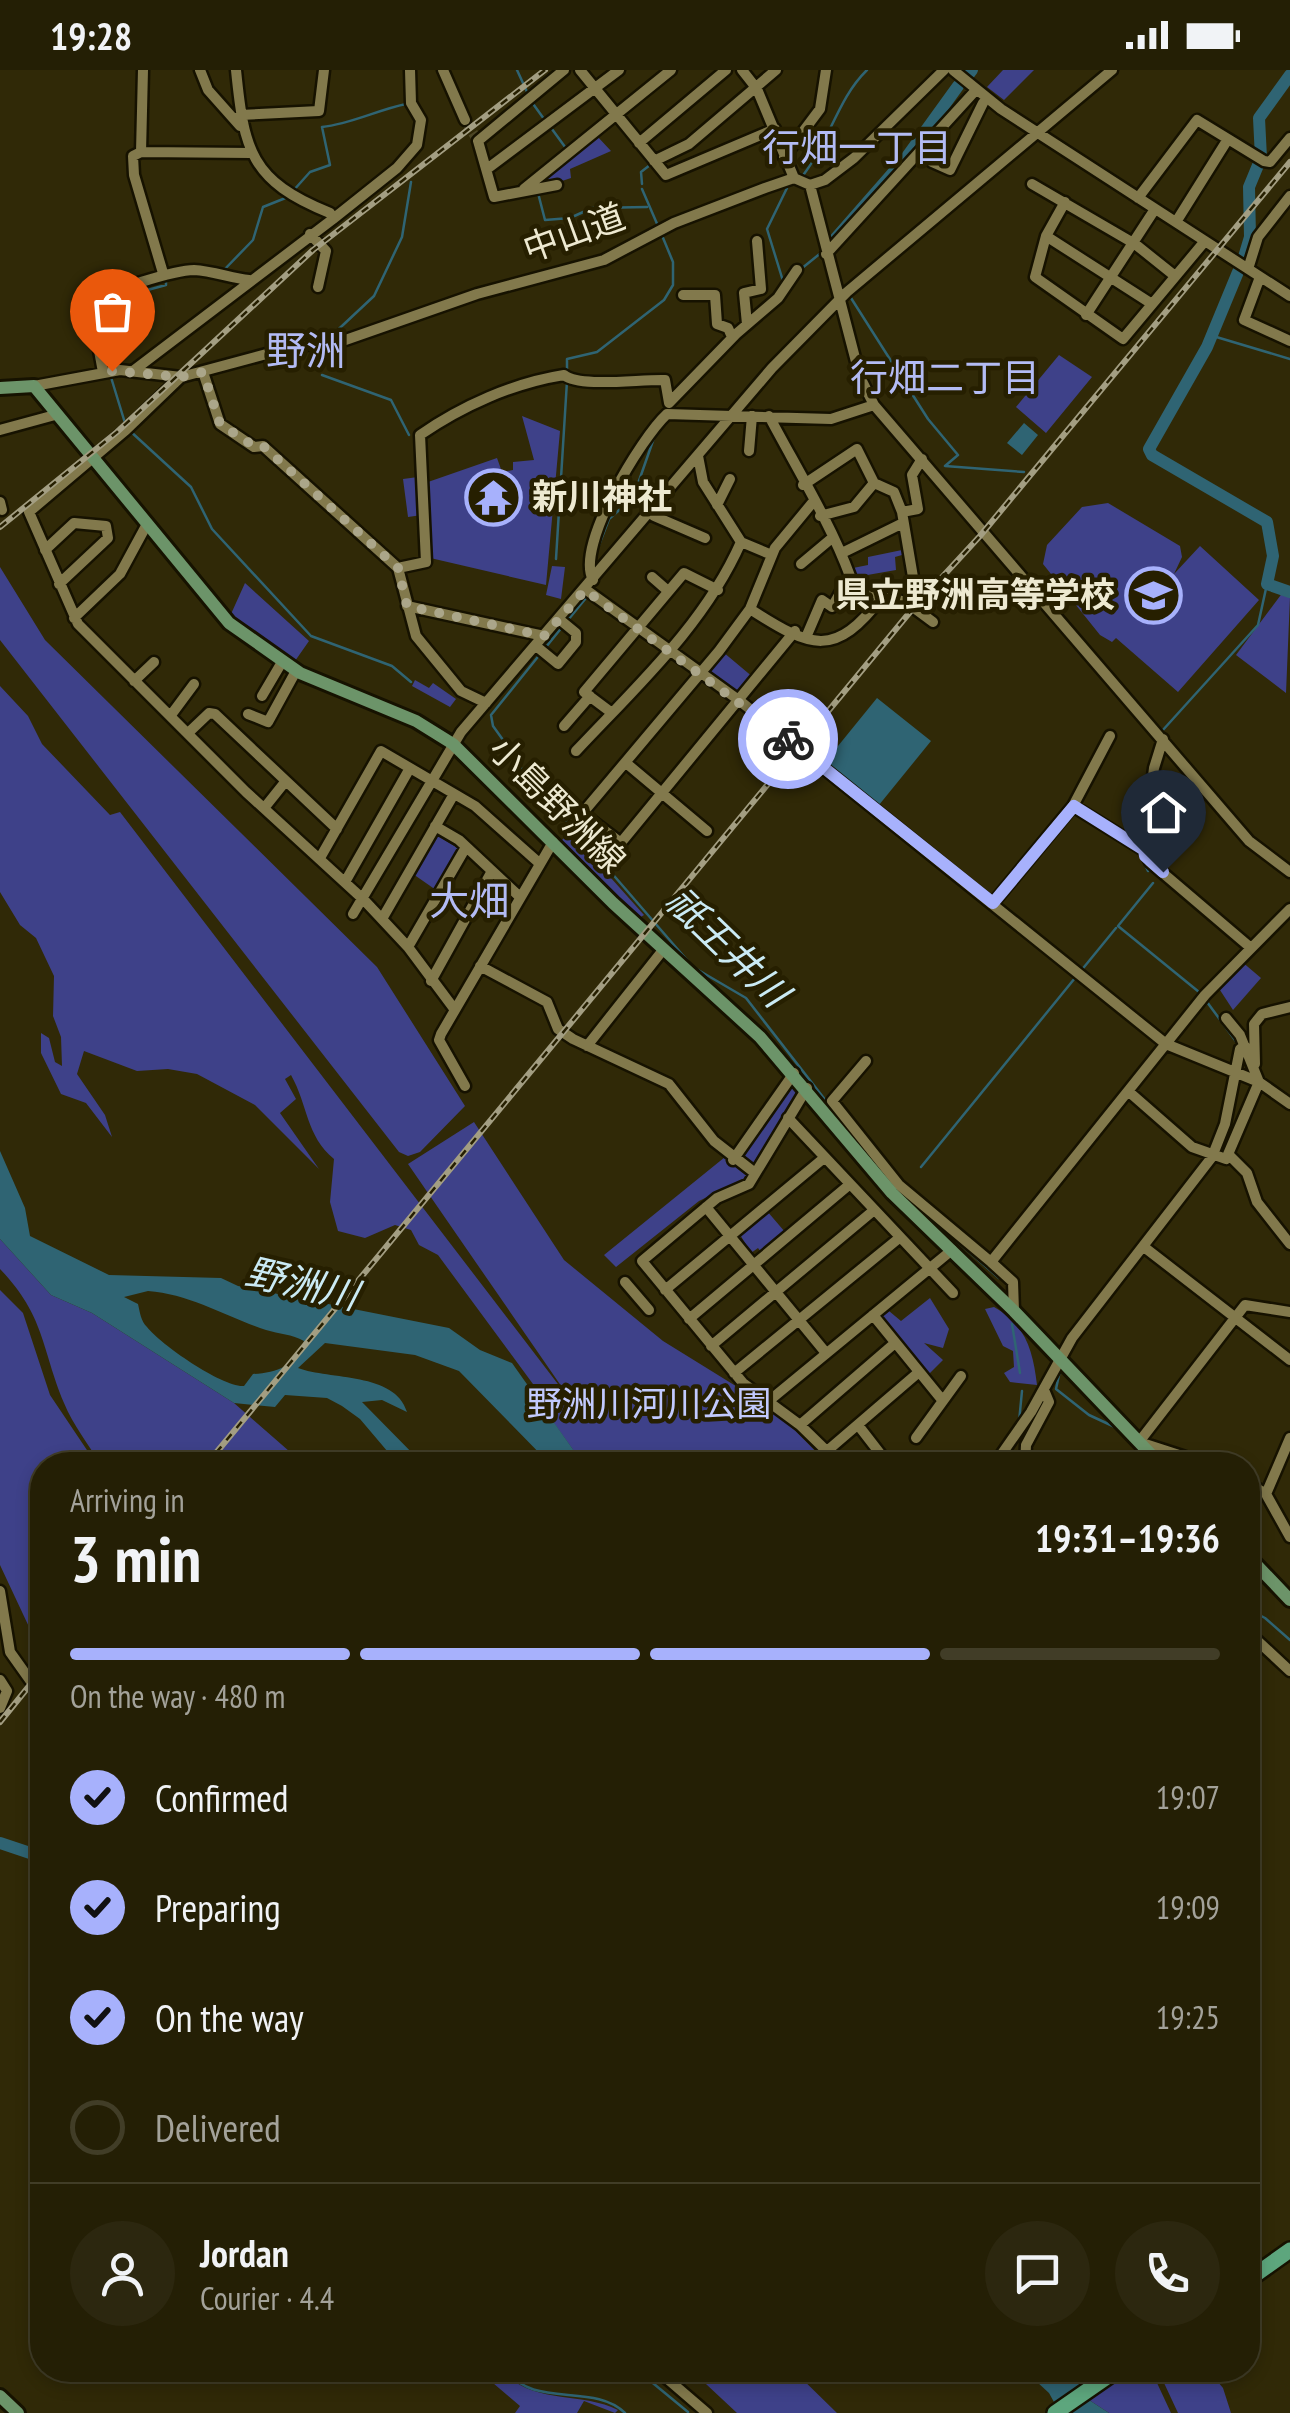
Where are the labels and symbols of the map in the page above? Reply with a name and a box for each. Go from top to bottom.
district label: 行畑一丁目 [762,122,952,171]
street label: 中山道 [516,192,631,272]
pin [70,269,155,372]
district label: 野洲 [266,324,346,376]
district label: 行畑二丁目 [850,352,1040,401]
temple icon: 新川神社 [463,467,523,527]
place label: 新川神社 [532,473,672,519]
school or university icon: 県立野洲高等学校 [1124,565,1184,625]
place label: 県立野洲高等学校 [835,571,1115,617]
courier [738,689,838,789]
street label: 小島野洲線 [480,726,636,882]
pin [1121,770,1206,873]
district label: 大畑 [429,874,509,926]
water label: 祇王井川 [656,875,803,1019]
water label: 野洲川 [241,1246,367,1320]
park label: 野洲川河川公園 [526,1380,772,1426]

